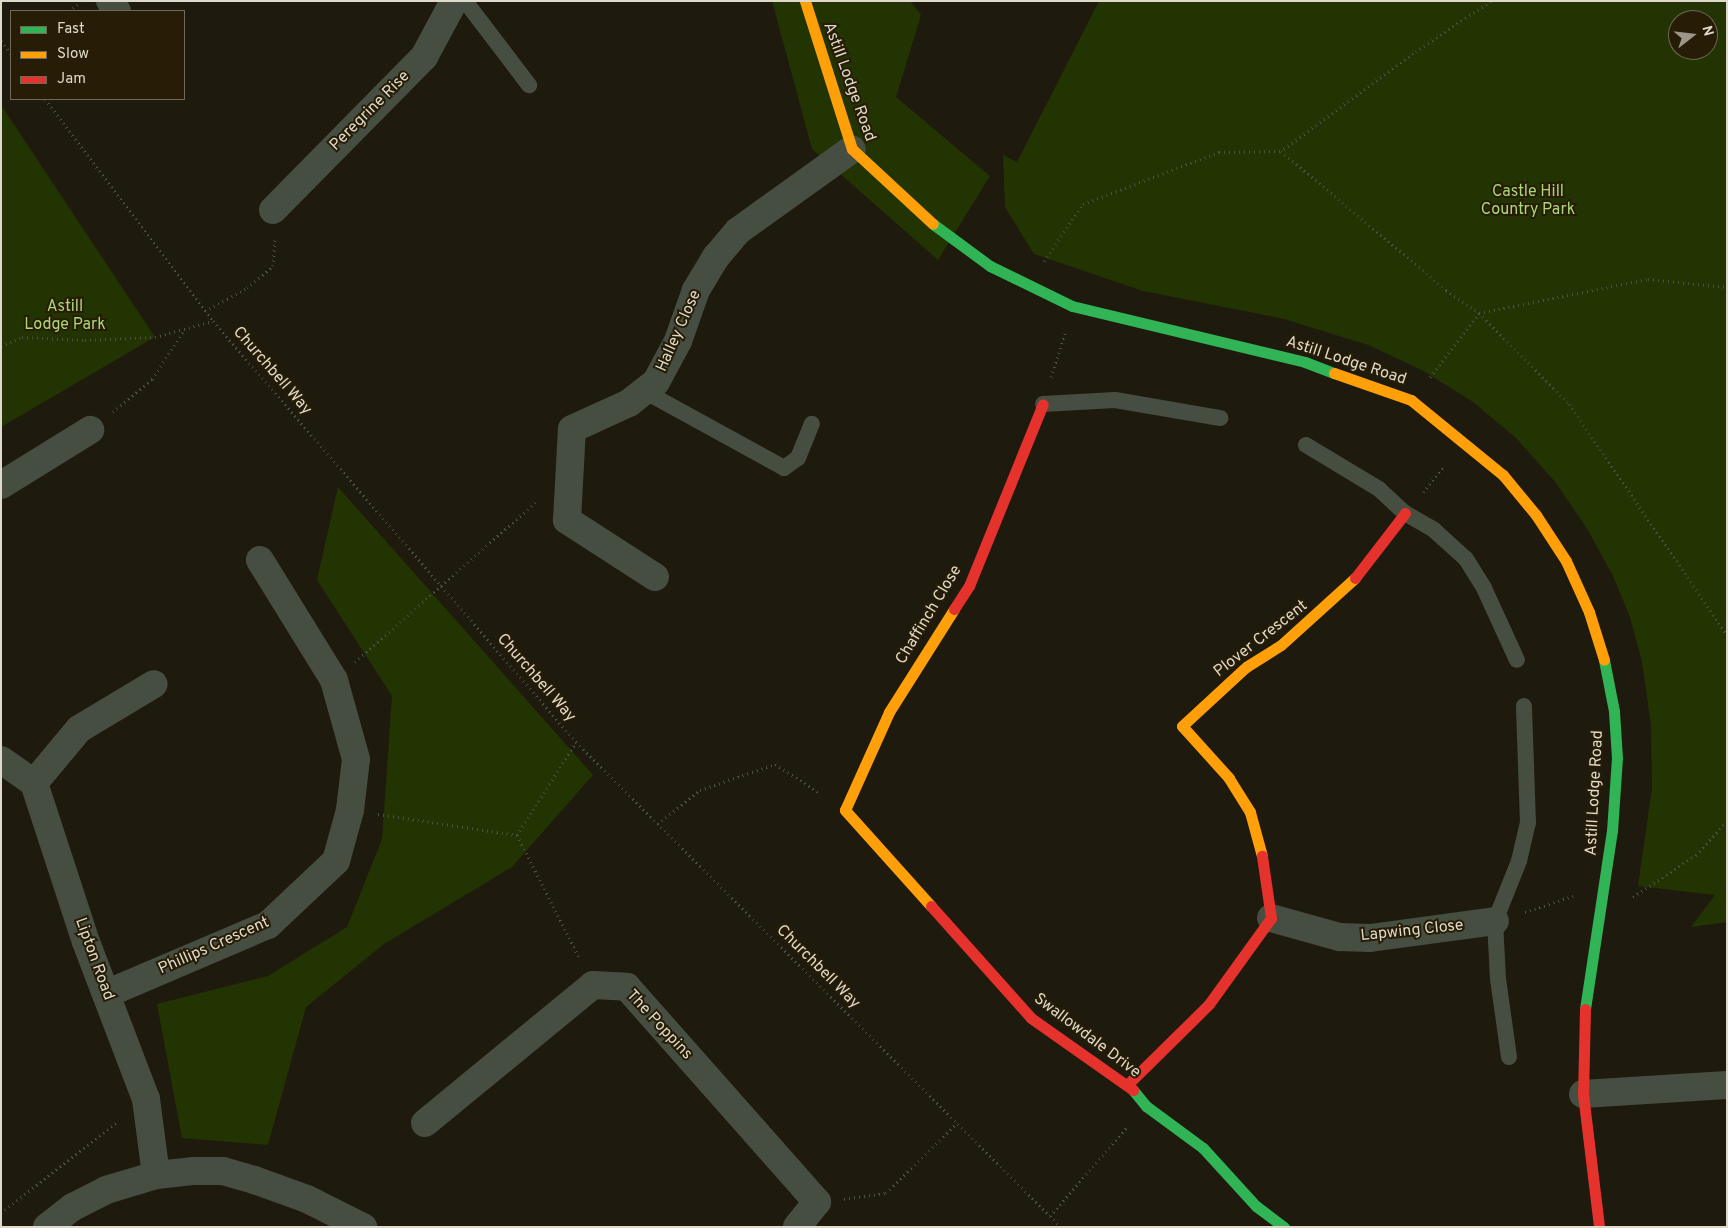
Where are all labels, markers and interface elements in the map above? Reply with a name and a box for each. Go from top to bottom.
legend [10,10,185,100]
north arrow [1668,10,1718,60]
text: Fast [57,20,85,39]
street label: Astill Lodge Road [819,20,879,144]
text: N [1697,24,1716,38]
text: Slow [57,45,89,64]
street label: Peregrine Rise [326,67,414,155]
text: Jam [57,70,86,89]
park label: Castle Hill Country Park [1481,182,1575,220]
street label: Halley Close [652,287,706,375]
park label: Astill Lodge Park [24,297,106,335]
street label: Churchbell Way [228,323,316,419]
street label: Astill Lodge Road [1283,332,1409,390]
street label: Chaffinch Close [892,562,966,668]
street label: Plover Crescent [1210,596,1312,682]
street label: Churchbell Way [492,630,580,726]
street label: Astill Lodge Road [1582,730,1608,856]
street label: Phillips Crescent [156,913,272,979]
street label: Lipton Road [70,915,118,1003]
street label: Lapwing Close [1360,916,1464,946]
street label: Churchbell Way [772,921,864,1013]
street label: The Poppins [622,986,696,1064]
street label: Swallowdale Drive [1030,990,1144,1082]

